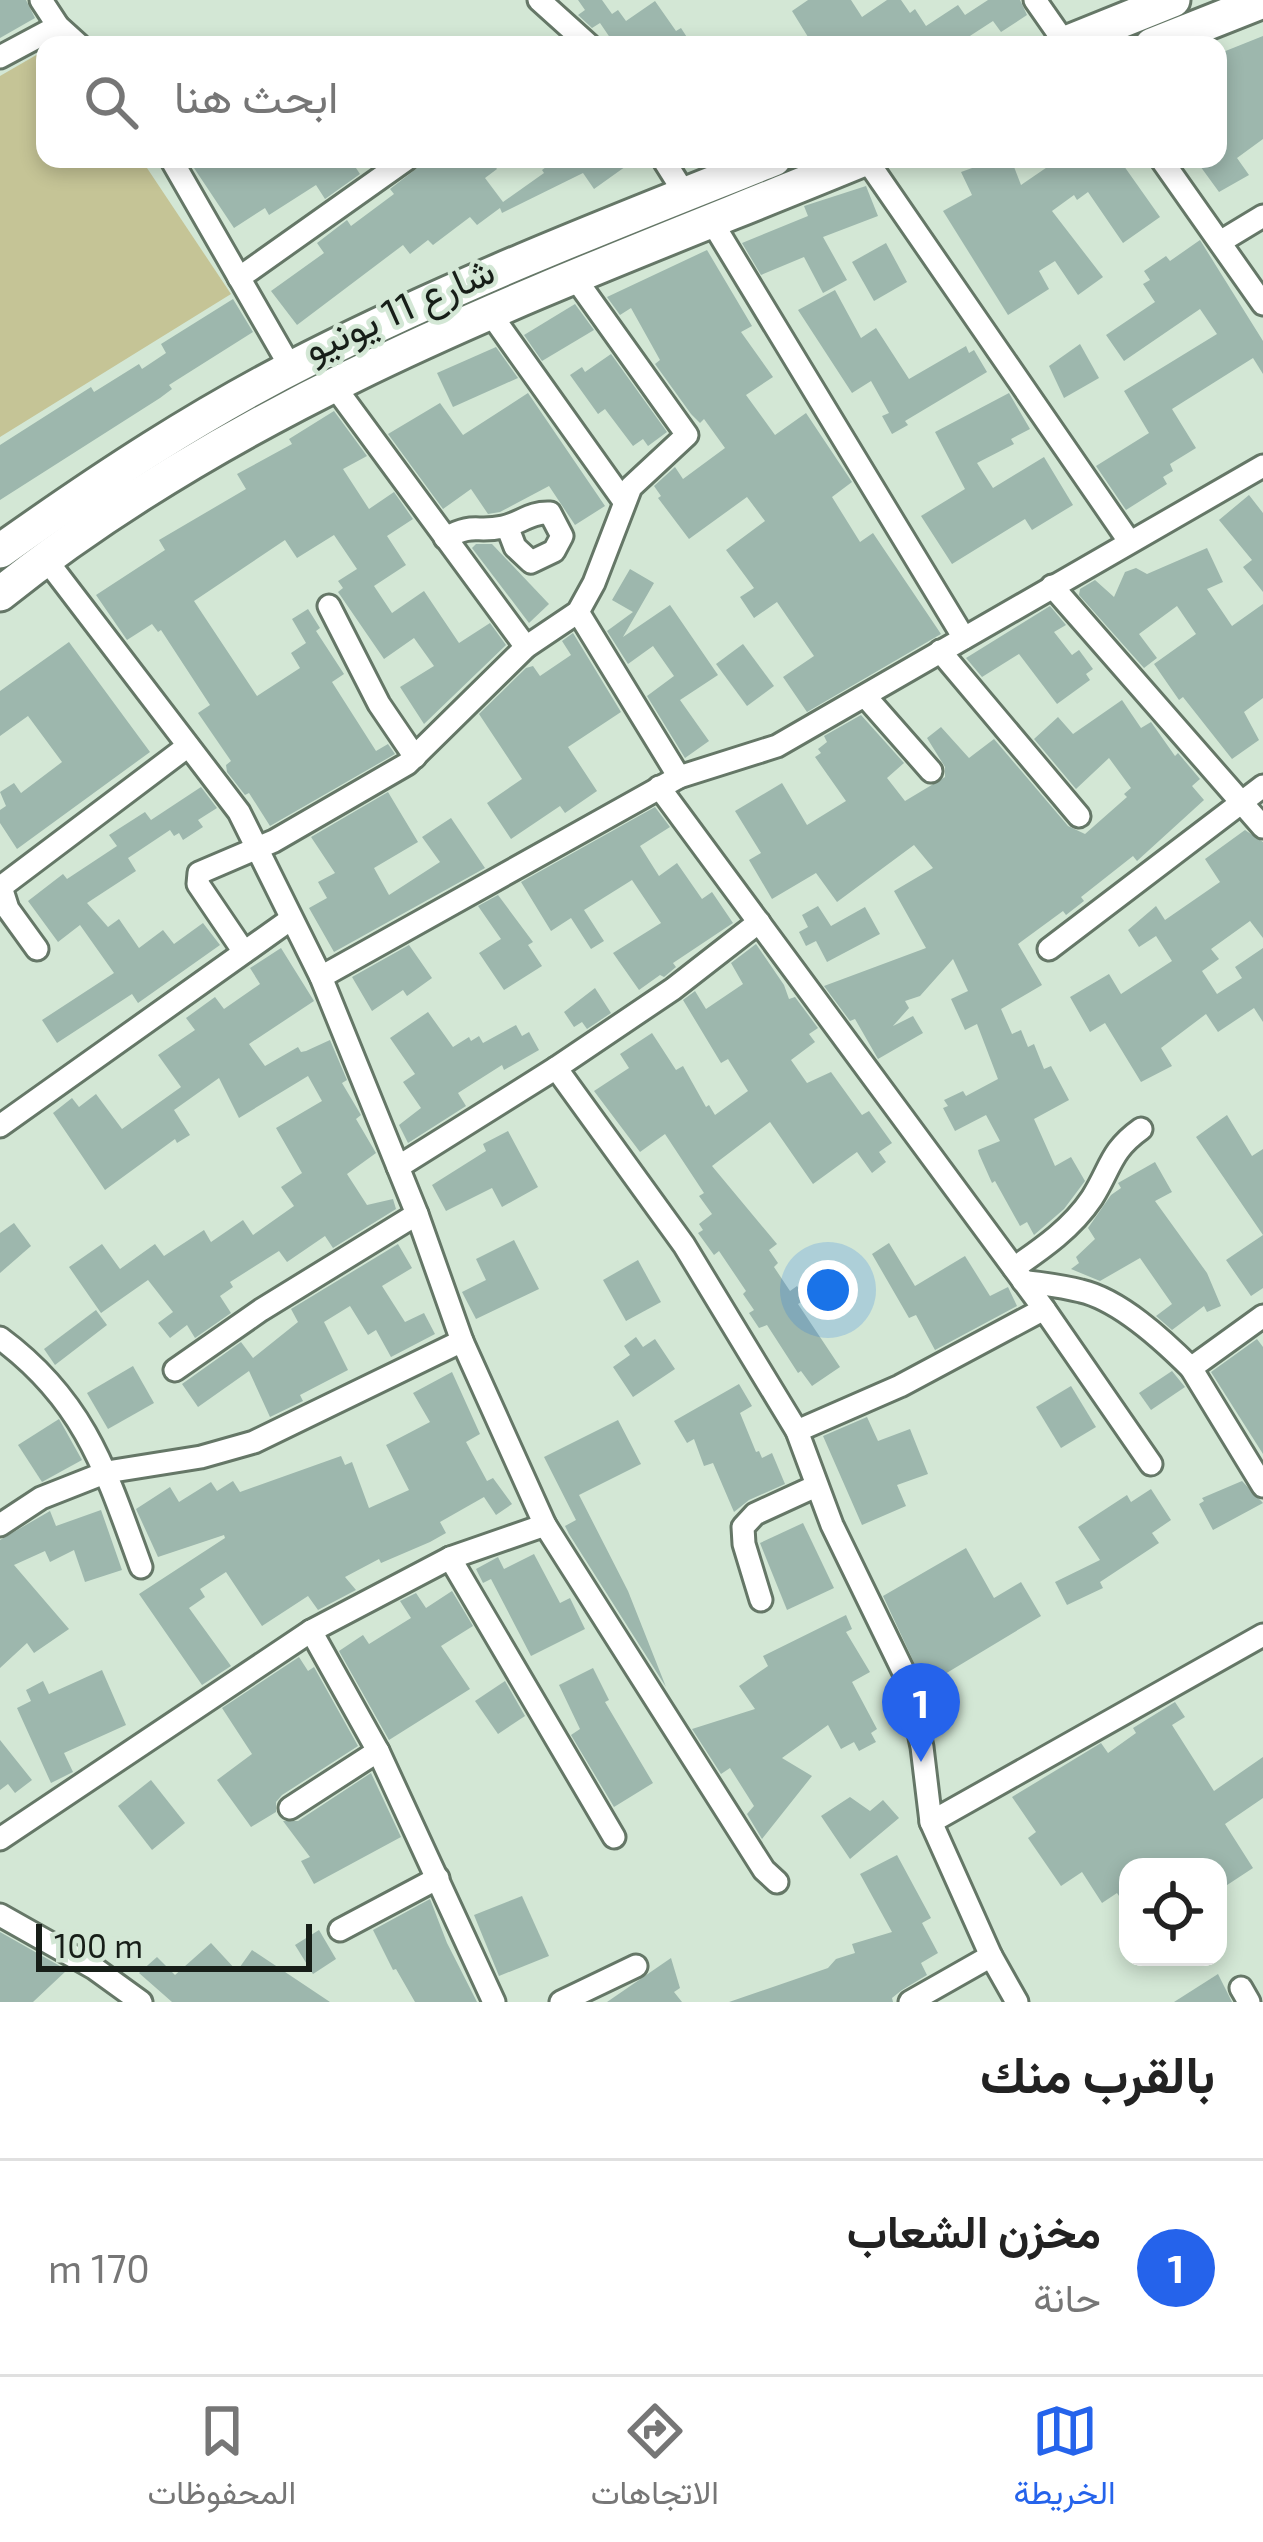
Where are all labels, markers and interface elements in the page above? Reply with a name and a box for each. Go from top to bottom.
search box [36,36,1227,168]
text: ابحث هنا [174,68,338,122]
icon: search [78,69,144,135]
street label: شارع 11 يونيو [296,245,503,375]
your location [798,1260,858,1320]
pin: 1 [882,1663,960,1762]
map controls [1119,1858,1227,1966]
button: locate [1119,1858,1227,1966]
scale bar [36,1918,312,1971]
text: 100 m [54,1925,143,1965]
text: بالقرب منك [980,2042,1215,2103]
text: مخزن الشعاب [847,2203,1101,2257]
text: 170 m [48,2244,150,2291]
text: 1 [1168,2244,1184,2291]
text: حانة [1033,2273,1101,2320]
tab: المحفوظات [147,2398,296,2522]
tab: الاتجاهات [591,2398,719,2522]
tab: الخريطة [1014,2398,1116,2522]

